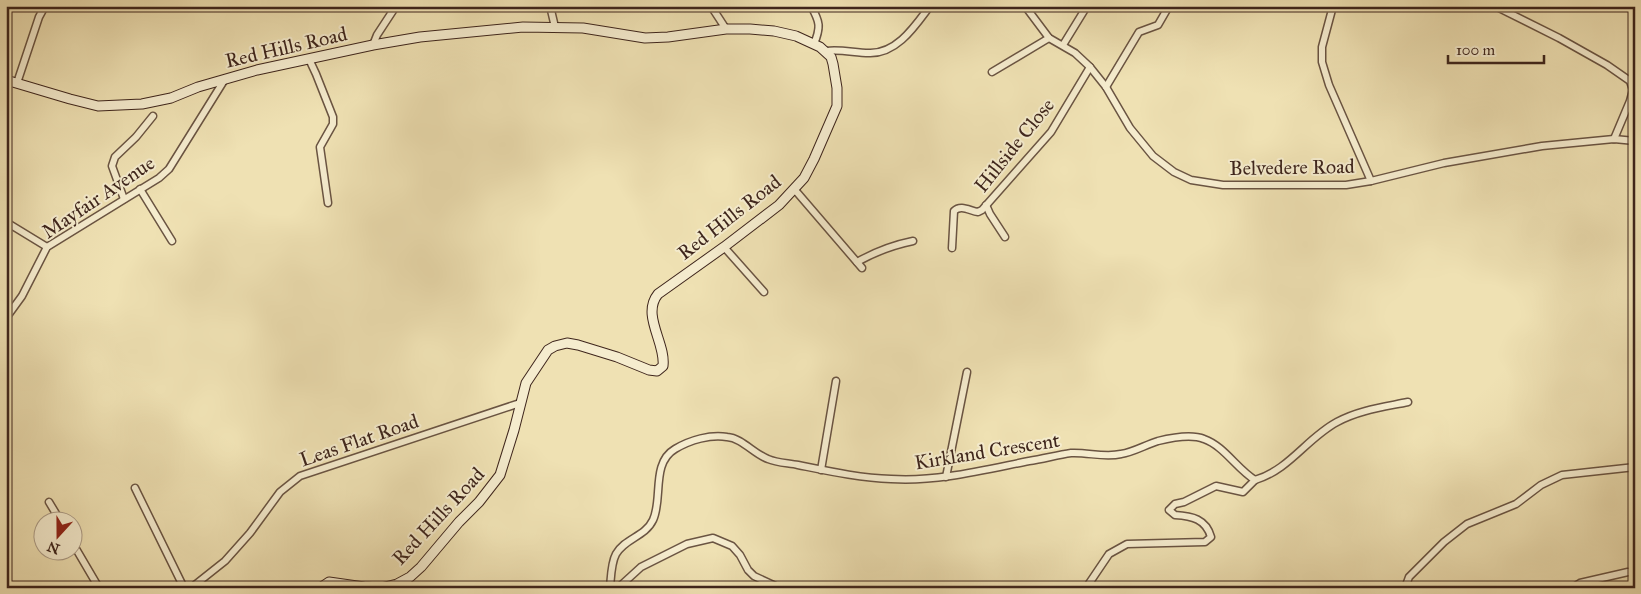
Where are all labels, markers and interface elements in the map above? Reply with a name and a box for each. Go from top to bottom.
street label: Red Hills Road [223,21,349,73]
scale bar [1448,32,1545,64]
text: 100 m [1456,41,1496,59]
street label: Hillside Close [969,93,1059,197]
street label: Mayfair Avenue [37,150,159,244]
street label: Belvedere Road [1229,154,1355,180]
street label: Red Hills Road [673,169,785,265]
street label: Leas Flat Road [296,408,422,472]
street label: Kirkland Crescent [913,428,1061,474]
street label: Red Hills Road [387,462,489,570]
north arrow [32,512,82,562]
text: N [45,538,62,558]

